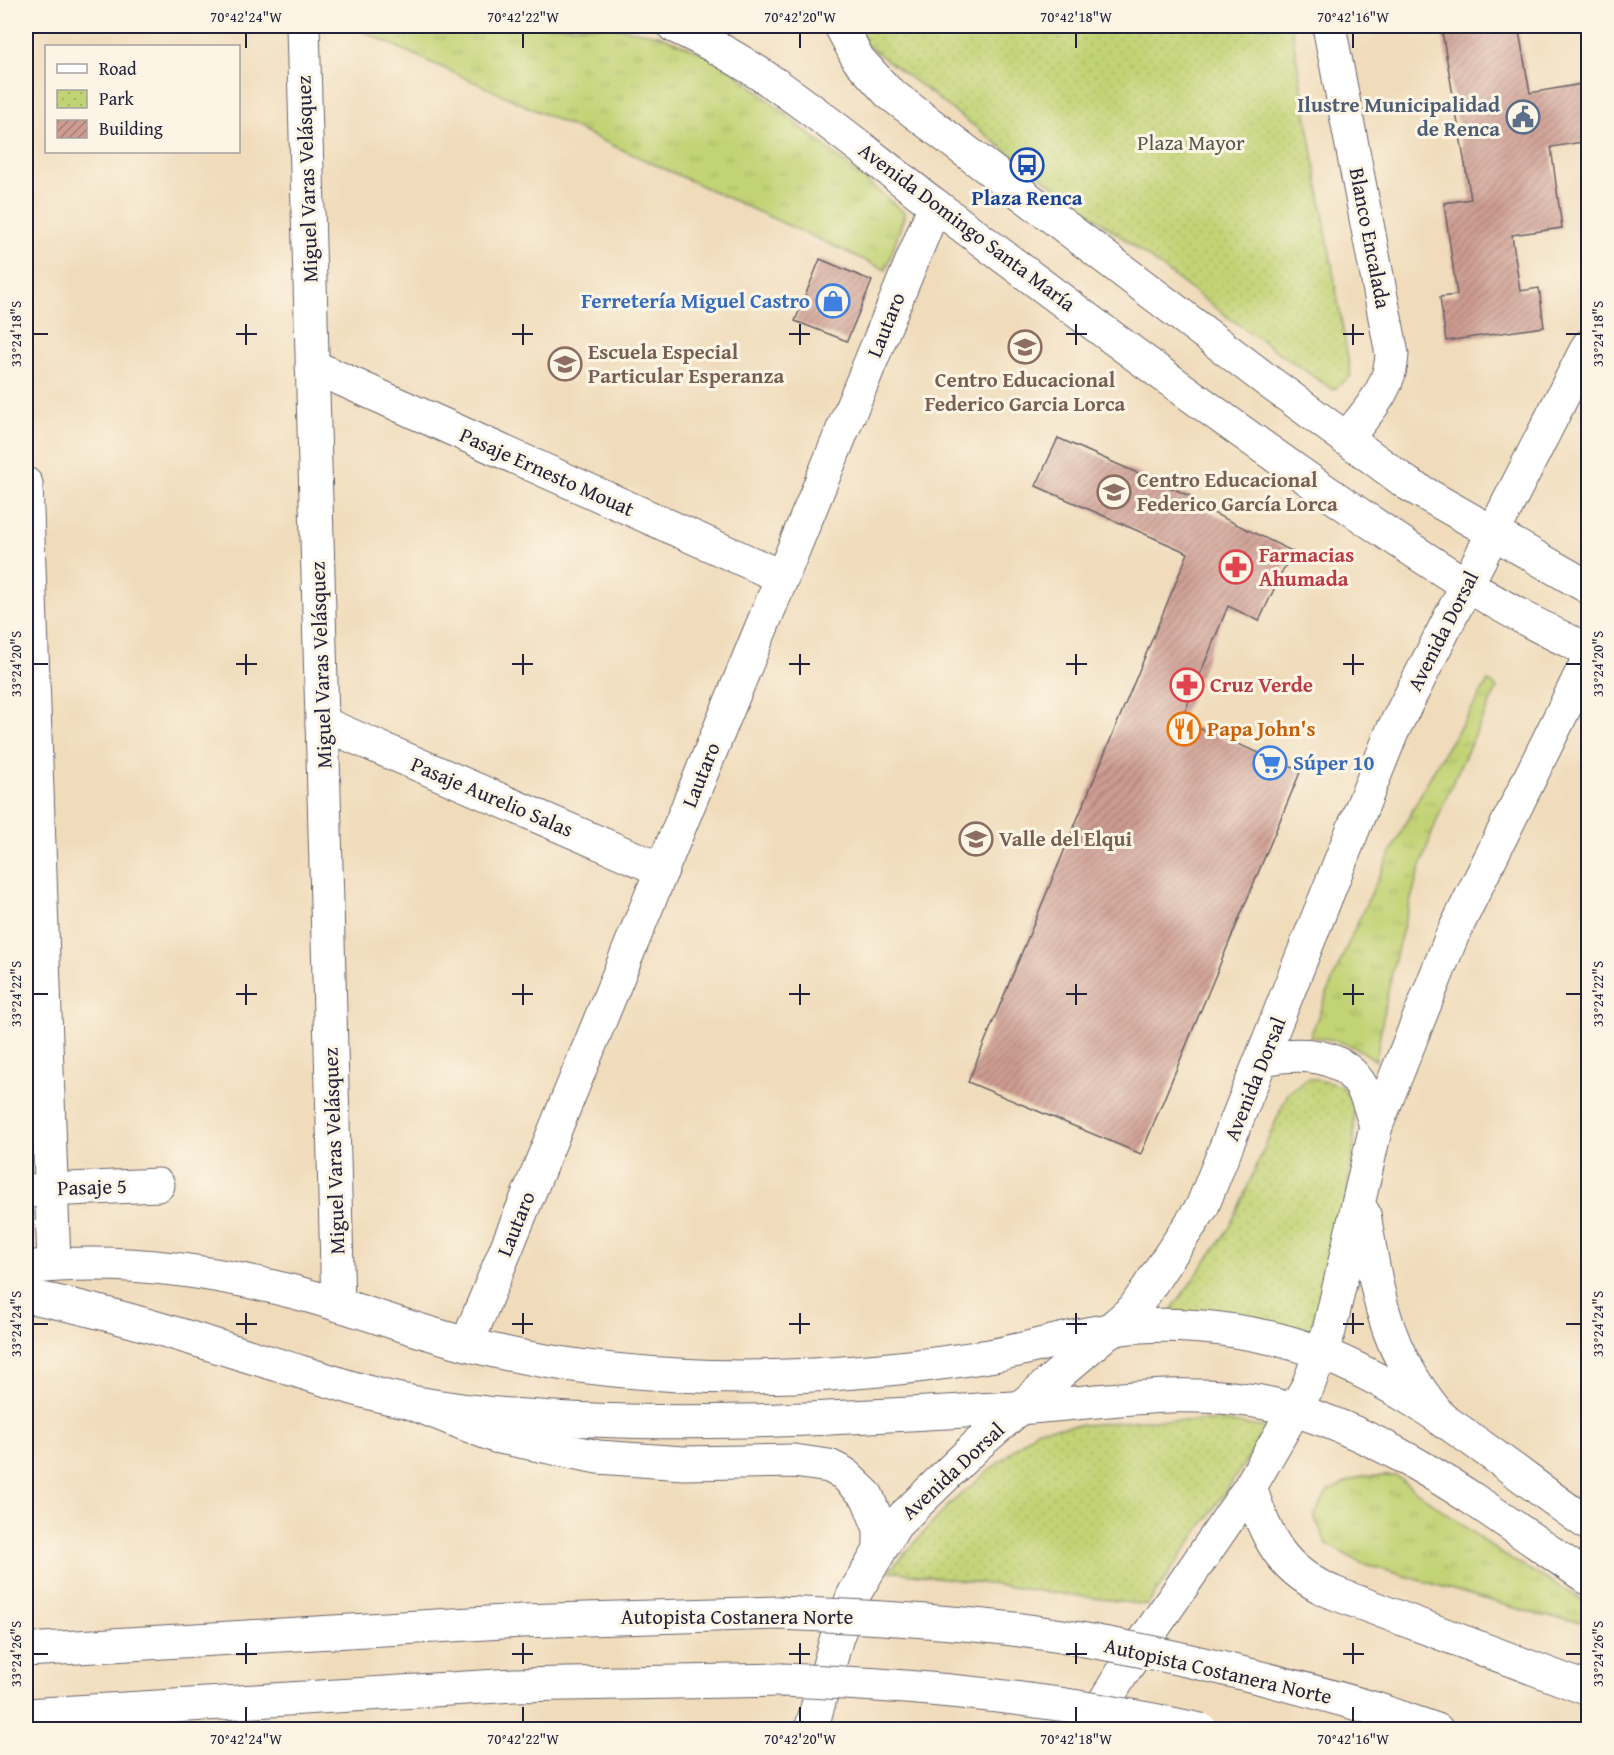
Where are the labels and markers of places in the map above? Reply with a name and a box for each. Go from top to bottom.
place label: Ilustre Municipalidad de Renca [1297,89,1500,144]
public building icon: Ilustre Municipalidad de Renca [1505,99,1541,135]
bus stop icon: Plaza Renca [1009,147,1045,183]
place label: Plaza Renca [971,182,1083,213]
shop icon: Ferretería Miguel Castro [815,283,851,319]
place label: Ferretería Miguel Castro [581,285,810,316]
school or university icon: Centro Educacional Federico Garcia Lorca [1007,329,1043,365]
place label: Escuela Especial Particular Esperanza [588,336,785,391]
school or university icon: Escuela Especial Particular Esperanza [547,346,583,382]
place label: Centro Educacional Federico Garcia Lorca [925,364,1126,419]
place label: Centro Educacional Federico García Lorca [1137,464,1338,519]
school or university icon: Centro Educacional Federico García Lorca [1096,474,1132,510]
place label: Farmacias Ahumada [1259,539,1354,594]
pharmacy icon: Farmacias Ahumada [1218,549,1254,585]
pharmacy icon: Cruz Verde [1169,667,1205,703]
place label: Cruz Verde [1210,669,1313,700]
restaurant icon: Papa John's [1166,711,1202,747]
place label: Papa John's [1207,713,1315,744]
supermarket icon: Súper 10 [1252,745,1288,781]
place label: Súper 10 [1293,747,1374,778]
school or university icon: Valle del Elqui [958,821,994,857]
place label: Valle del Elqui [999,823,1133,854]

